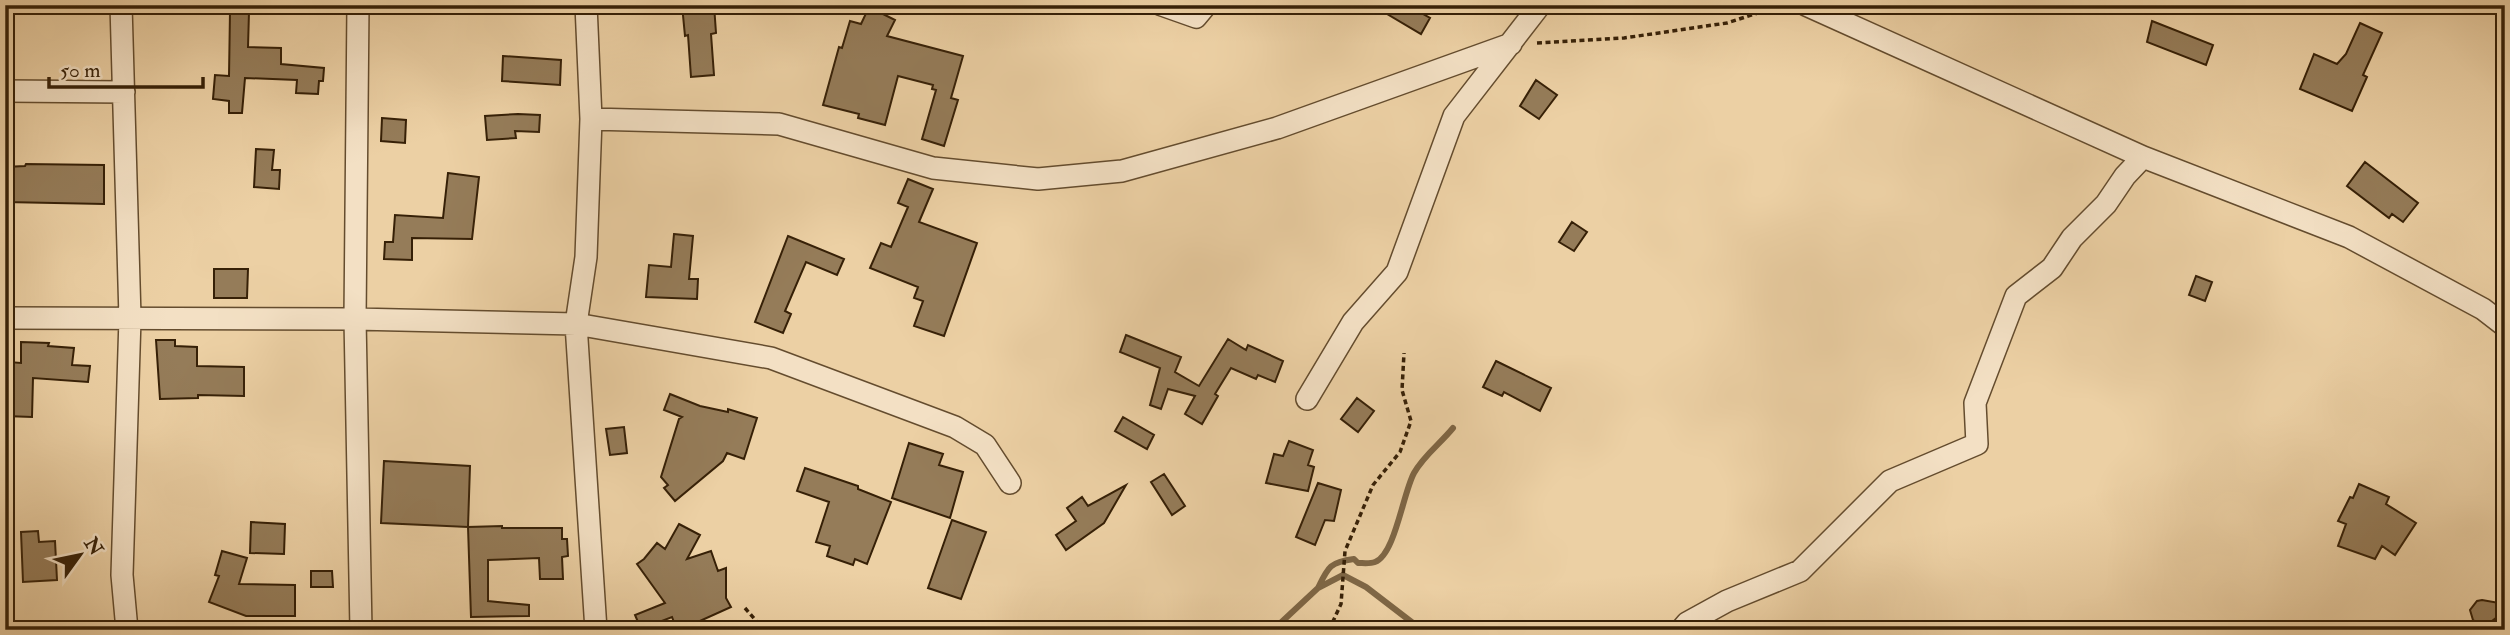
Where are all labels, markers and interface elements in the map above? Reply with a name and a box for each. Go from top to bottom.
scale bar [49,46,203,90]
text: 50 m [60,57,101,84]
north arrow [46,520,116,590]
text: N [78,532,109,561]

